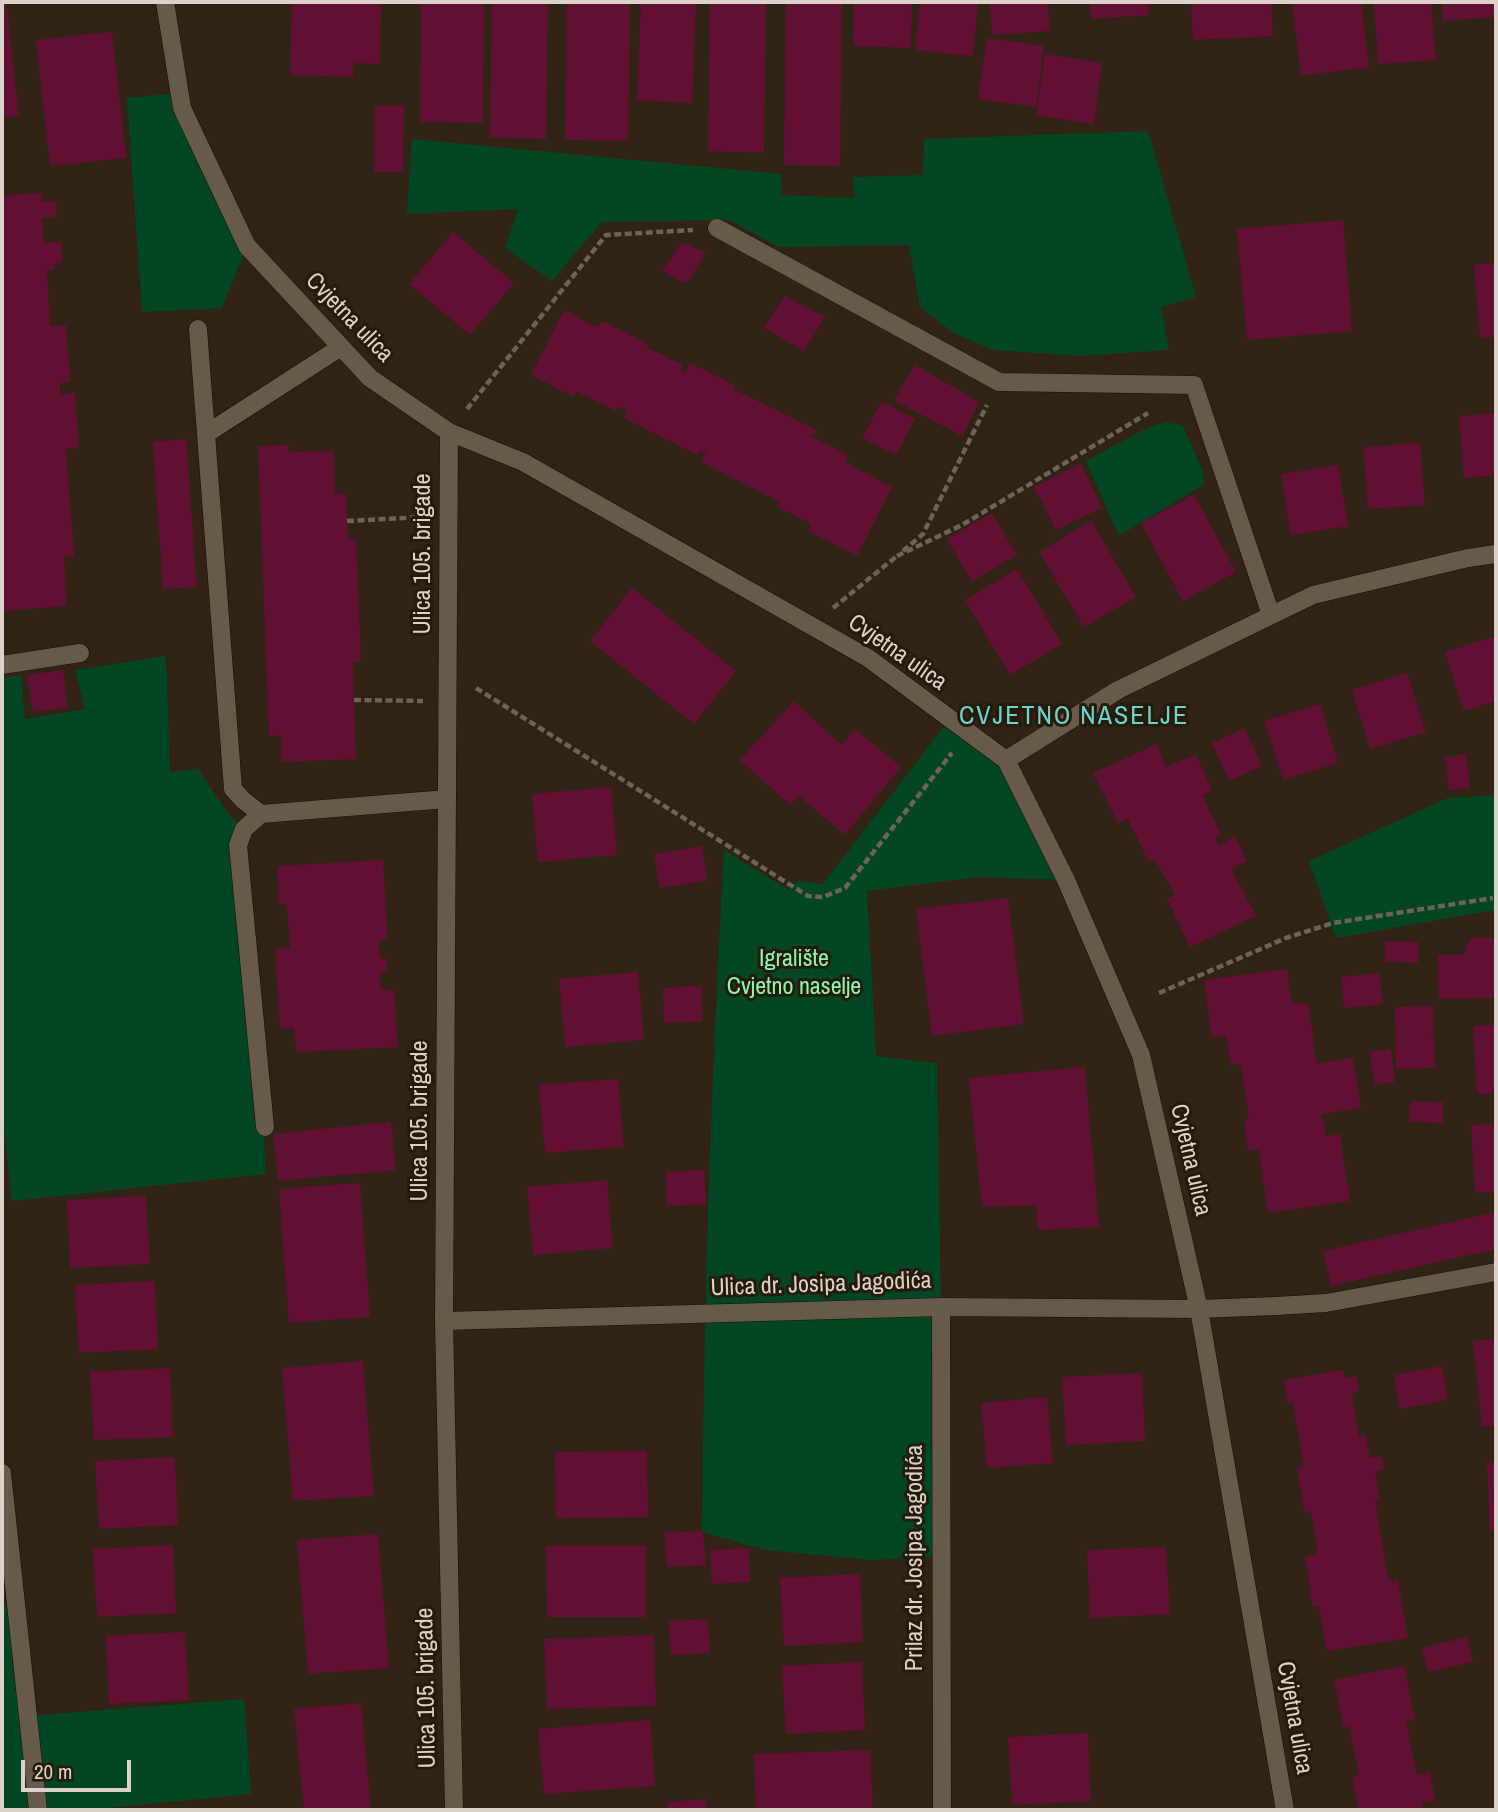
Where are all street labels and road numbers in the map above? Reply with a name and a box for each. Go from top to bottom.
street label: Cvjetna ulica [299,267,399,369]
street label: Ulica 105. brigade [410,474,438,634]
street label: Cvjetna ulica [842,609,952,697]
street label: Ulica 105. brigade [407,1041,435,1201]
street label: Cvjetna ulica [1163,1101,1217,1219]
street label: Ulica dr. Josipa Jagodića [710,1267,932,1303]
street label: Prilaz dr. Josipa Jagodića [902,1445,930,1671]
street label: Ulica 105. brigade [411,1607,443,1769]
street label: Cvjetna ulica [1270,1659,1318,1777]

